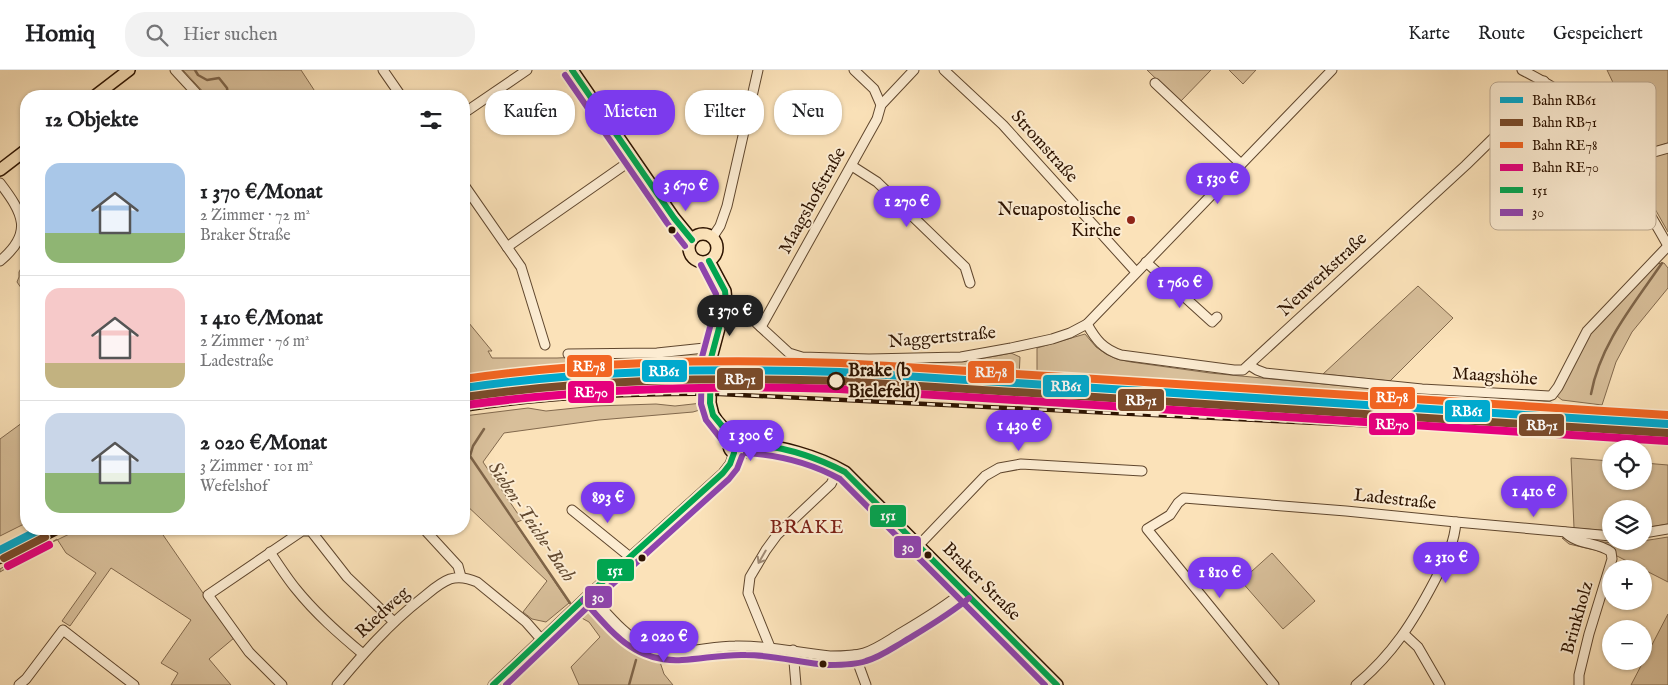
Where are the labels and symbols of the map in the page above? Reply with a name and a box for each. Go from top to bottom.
legend [1490,82,1656,230]
text: Bahn RB61 [1532,92,1596,110]
street label: Stromstraße [1005,106,1083,188]
text: Bahn RB71 [1532,114,1597,132]
text: Bahn RE78 [1532,137,1598,155]
street label: Maagshofstraße [774,144,852,258]
text: Bahn RE70 [1532,159,1599,177]
pin: 1 530 € [1172,162,1264,205]
pin: 3 670 € [640,170,732,212]
text: 151 [1532,182,1548,200]
pin: 1 270 € [861,186,953,228]
place label: Neuapostolische Kirche [997,199,1121,243]
text: 30 [1532,204,1544,222]
marker: Neuapostolische Kirche [1125,214,1137,226]
unlabelled marker [667,225,677,235]
street label: Neuwerkstraße [1274,228,1372,322]
pin: 1 760 € [1134,266,1226,309]
pin: 1 370 € [684,294,776,337]
street label: Naggertstraße [887,322,997,354]
line badge: RE78 [566,354,613,378]
text: RE78 [573,358,606,376]
line badge: RB61 [641,359,688,383]
place label: Brake (b Bielefeld) [848,360,920,404]
line badge: RE78 [967,360,1015,384]
text: RB61 [649,363,679,381]
street label: Maagshöhe [1452,363,1538,391]
text: RE78 [975,364,1008,382]
line badge: RB71 [716,367,764,391]
text: RB71 [724,371,756,389]
marker: Brake (b Bielefeld) [827,372,845,390]
line badge: RB61 [1042,374,1090,398]
text: RB61 [1051,378,1081,396]
line badge: RE70 [567,380,615,404]
text: RE70 [574,384,608,402]
line badge: RE78 [1369,386,1416,410]
line badge: RB71 [1117,388,1165,412]
text: RE78 [1376,389,1409,407]
text: RB71 [1125,392,1157,410]
line badge: RB61 [1444,399,1491,423]
text: RB61 [1452,403,1482,421]
pin: 1 430 € [973,410,1065,452]
line badge: RE70 [1368,412,1416,436]
line badge: RB71 [1518,413,1565,437]
text: RE70 [1375,416,1409,434]
text: RB71 [1526,417,1558,435]
pin: 1 300 € [705,420,797,462]
water label: Sieben-Teiche-Bach [482,457,580,587]
pin: 1 410 € [1488,476,1580,518]
pin: 893 € [573,482,643,524]
street label: Ladestraße [1353,484,1437,516]
line badge: 151 [869,504,907,528]
text: 151 [880,507,896,525]
district label: BRAKE [769,515,845,540]
line badge: 30 [893,535,922,559]
street label: Braker Straße [937,538,1025,626]
text: 30 [902,539,914,557]
pin: 2 310 € [1400,542,1492,584]
one-way arrow [757,550,767,564]
unlabelled marker [923,550,933,560]
unlabelled marker [637,553,647,563]
pin: 1 810 € [1174,556,1266,599]
line badge: 151 [596,558,635,582]
text: 151 [607,562,623,580]
street label: Brinkholz [1557,579,1599,657]
street label: Riedweg [351,582,415,644]
line badge: 30 [584,585,613,609]
text: 30 [592,589,604,607]
pin: 2 020 € [618,620,710,663]
unlabelled marker [818,659,828,669]

